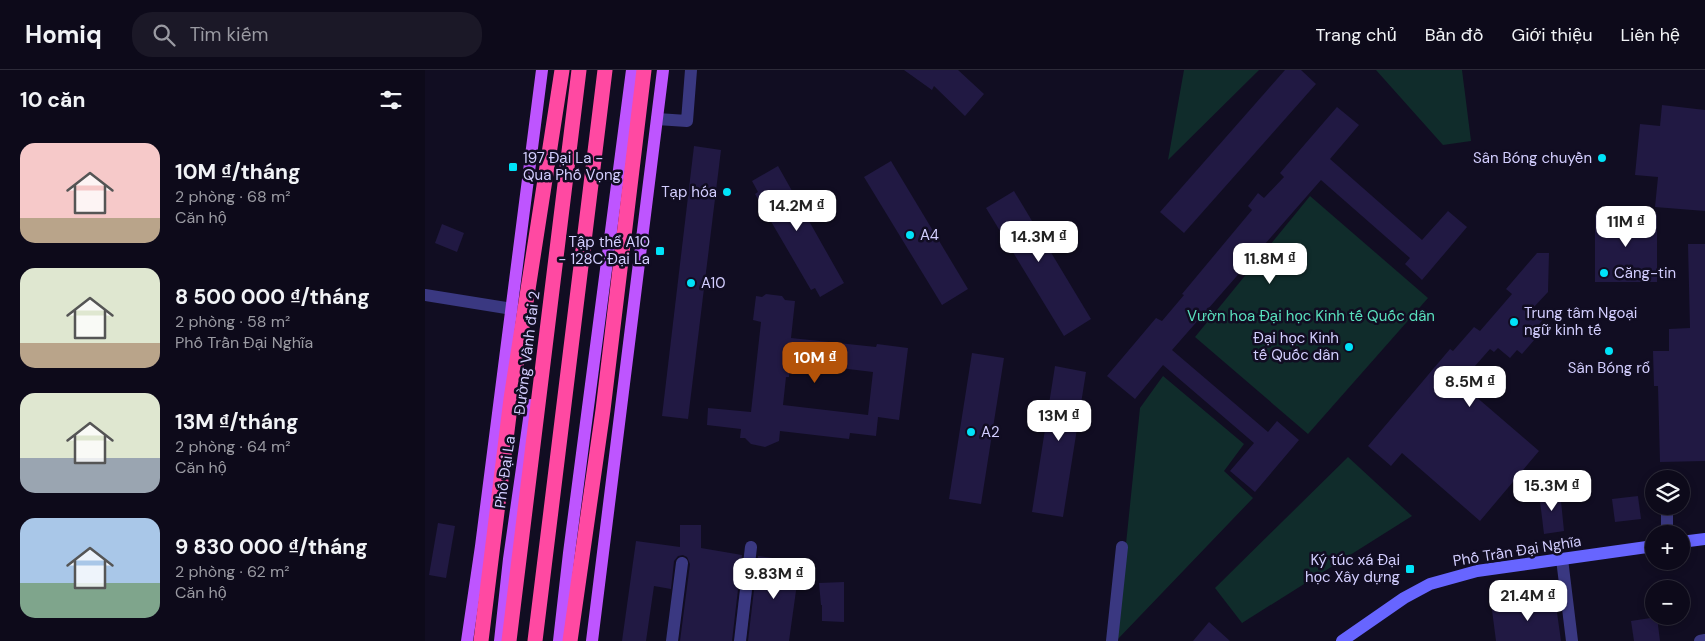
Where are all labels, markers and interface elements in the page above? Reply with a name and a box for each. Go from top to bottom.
search box [132,12,482,57]
text: Homiq [25,19,102,50]
icon: search [150,21,178,49]
text: Tìm kiếm [190,22,268,47]
text: Trang chủ [1315,23,1397,47]
text: Bản đồ [1425,23,1484,47]
text: Giới thiệu [1512,23,1592,47]
text: Liên hệ [1620,23,1680,47]
text: 10 căn [20,86,85,114]
icon: filters [377,86,405,114]
place label: 197 Đại La - Qua Phố Vọng [523,148,621,185]
place label: Sân Bóng chuyền [1473,148,1592,168]
marker: Sân Bóng chuyền [1596,152,1608,164]
text: 10M ₫/tháng [175,158,301,186]
marker: 197 Đại La - Qua Phố Vọng [507,161,519,173]
icon: home [60,163,120,223]
place label: Tạp hóa [661,182,717,202]
text: 2 phòng · 68 m² [175,186,291,207]
marker: Tạp hóa [721,186,733,198]
pin: 14.2M ₫ [751,190,843,232]
text: 14.2M ₫ [769,195,825,216]
pin: 11M ₫ [1591,206,1661,248]
text: Căn hộ [175,207,227,228]
text: 11M ₫ [1607,211,1645,232]
pin: 14.3M ₫ [993,220,1085,263]
place label: A4 [920,225,939,245]
text: 14.3M ₫ [1011,226,1067,247]
marker: A4 [904,229,916,241]
place label: Tập thể A10 - 128C Đại La [558,232,650,269]
pin: 11.8M ₫ [1224,242,1316,285]
marker: Tập thể A10 - 128C Đại La [654,245,666,257]
text: 11.8M ₫ [1244,248,1296,269]
place label: Căng-tin [1614,263,1676,283]
marker: Căng-tin [1598,267,1610,279]
place label: A10 [701,273,725,293]
marker: A10 [685,277,697,289]
text: 8 500 000 ₫/tháng [175,283,370,311]
icon: home [60,288,120,348]
street label: Đường Vành đai 2 [509,290,545,416]
place label: Trung tâm Ngoại ngữ kinh tế [1524,303,1637,340]
park label: Vườn hoa Đại học Kinh tế Quốc dân [1187,306,1435,326]
text: 2 phòng · 58 m² [175,311,290,332]
marker: Trung tâm Ngoại ngữ kinh tế [1508,316,1520,328]
place label: Đại học Kinh tế Quốc dân [1253,328,1339,365]
text: Phố Trần Đại Nghĩa [175,332,313,353]
marker: Đại học Kinh tế Quốc dân [1343,341,1355,353]
pin: 10M ₫ [780,342,850,384]
marker: Sân Bóng rổ [1603,345,1615,357]
text: 10M ₫ [793,347,837,368]
place label: Sân Bóng rổ [1568,358,1650,378]
pin: 8.5M ₫ [1429,366,1511,408]
text: 8.5M ₫ [1445,371,1495,392]
pin: 13M ₫ [1024,400,1094,442]
text: 13M ₫ [1038,405,1080,426]
text: 13M ₫/tháng [175,408,298,436]
icon: home [60,413,120,473]
place label: A2 [981,422,1000,442]
marker: A2 [965,426,977,438]
street label: Phố Đại La [490,435,520,509]
text: 2 phòng · 64 m² [175,436,291,457]
text: Căn hộ [175,457,227,478]
pin: 15.3M ₫ [1506,470,1598,512]
map controls [1645,470,1690,625]
button: layers [1645,470,1690,515]
text: 15.3M ₫ [1524,475,1580,496]
button: + [1645,525,1690,570]
street label: Phố Trần Đại Nghĩa [1451,531,1583,571]
text: 9 830 000 ₫/tháng [175,533,368,561]
icon: home [60,538,120,598]
place label: Ký túc xá Đại học Xây dựng [1305,550,1400,587]
pin: 9.83M ₫ [728,558,820,600]
text: 2 phòng · 62 m² [175,561,290,582]
text: 9.83M ₫ [744,563,804,584]
marker: Ký túc xá Đại học Xây dựng [1404,563,1416,575]
pin: 21.4M ₫ [1482,580,1574,622]
button: − [1645,580,1690,625]
text: Căn hộ [175,582,227,603]
text: 21.4M ₫ [1500,585,1556,606]

